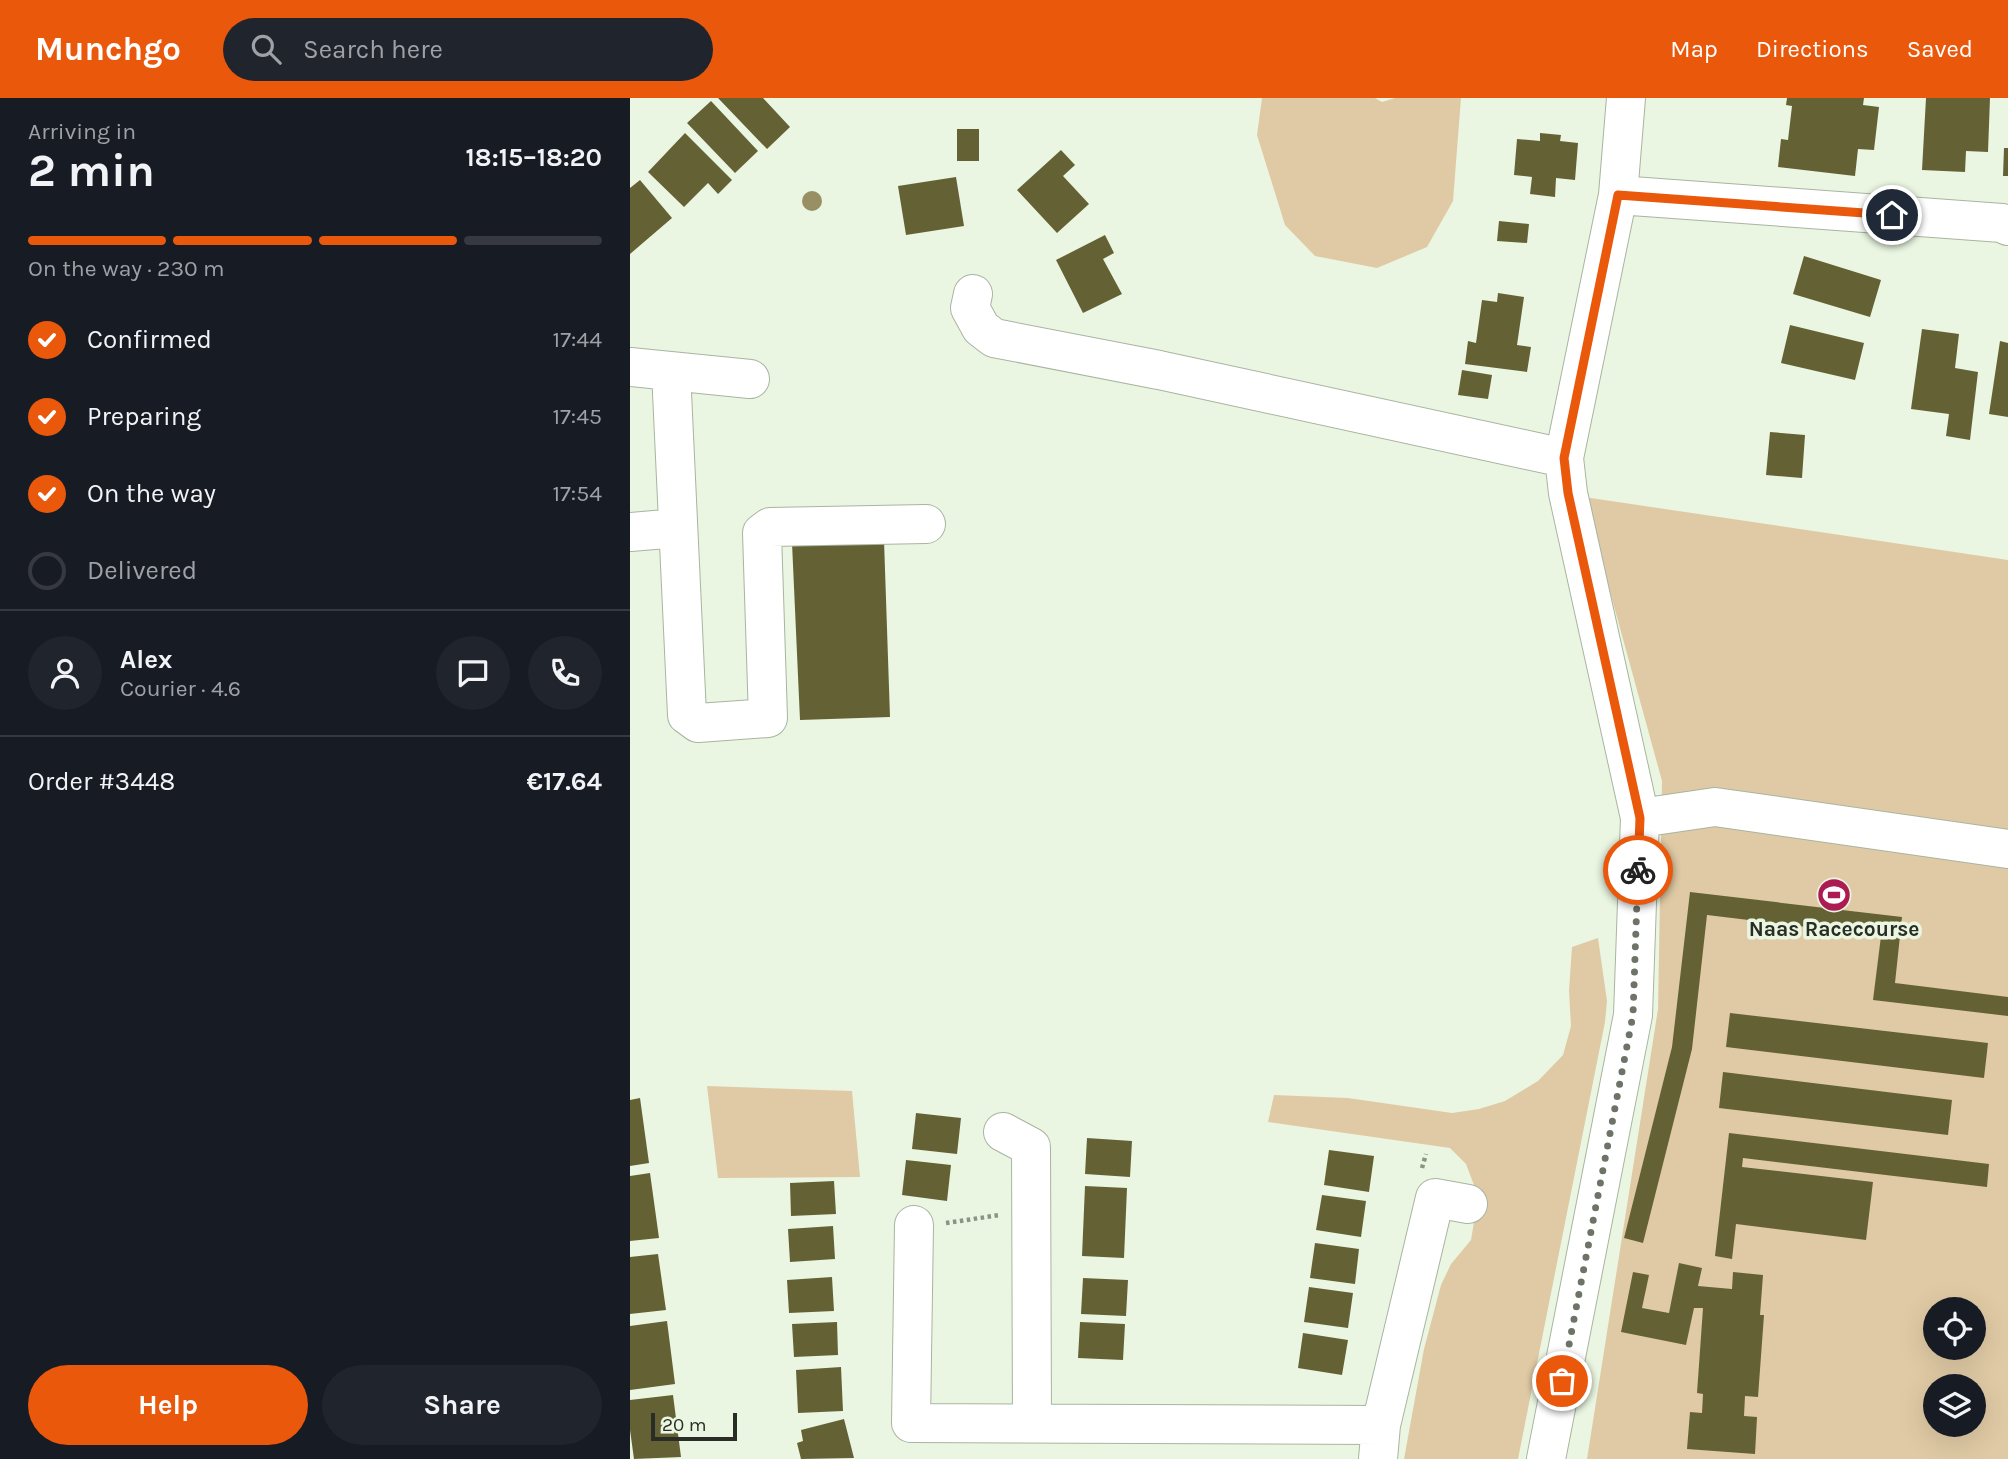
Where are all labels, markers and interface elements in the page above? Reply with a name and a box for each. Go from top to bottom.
search box [223,18,713,81]
text: Munchgo [35,30,181,68]
icon: search [247,30,285,68]
text: Search here [303,34,443,65]
text: Map [1670,35,1718,63]
text: Directions [1756,35,1869,63]
text: Saved [1907,35,1973,63]
text: Arriving in [28,118,136,145]
text: 18:15–18:20 [466,142,602,173]
text: 2 min [28,144,155,198]
pin [1862,185,1922,245]
icon: home [1873,196,1911,234]
text: On the way · 230 m [28,255,225,282]
icon: check [28,321,66,359]
text: Confirmed [87,324,212,355]
text: 17:44 [553,326,602,353]
icon: check [28,398,66,436]
text: Preparing [87,401,201,432]
text: 17:45 [552,403,602,430]
icon: check [28,475,66,513]
text: On the way [87,478,216,509]
text: 17:54 [552,480,602,507]
text: Delivered [87,555,197,586]
button: person [28,636,102,710]
button: chat [436,636,510,710]
button: phone [528,636,602,710]
text: Alex [120,644,172,675]
text: Courier · 4.6 [120,675,241,702]
text: Order #3448 [28,766,175,797]
text: €17.64 [526,766,602,797]
courier [1603,835,1673,905]
icon: bike [1619,851,1657,889]
sports icon: Naas Racecourse [1815,876,1853,914]
place label: Naas Racecourse [1749,917,1919,941]
map controls [1923,1297,1986,1437]
button: locate [1923,1297,1986,1360]
pin [1532,1351,1592,1411]
icon: bag [1543,1362,1581,1400]
button: Help [28,1365,308,1445]
button: Share [322,1365,602,1445]
button: layers [1923,1374,1986,1437]
scale bar [651,1410,737,1442]
text: 20 m [662,1414,707,1436]

